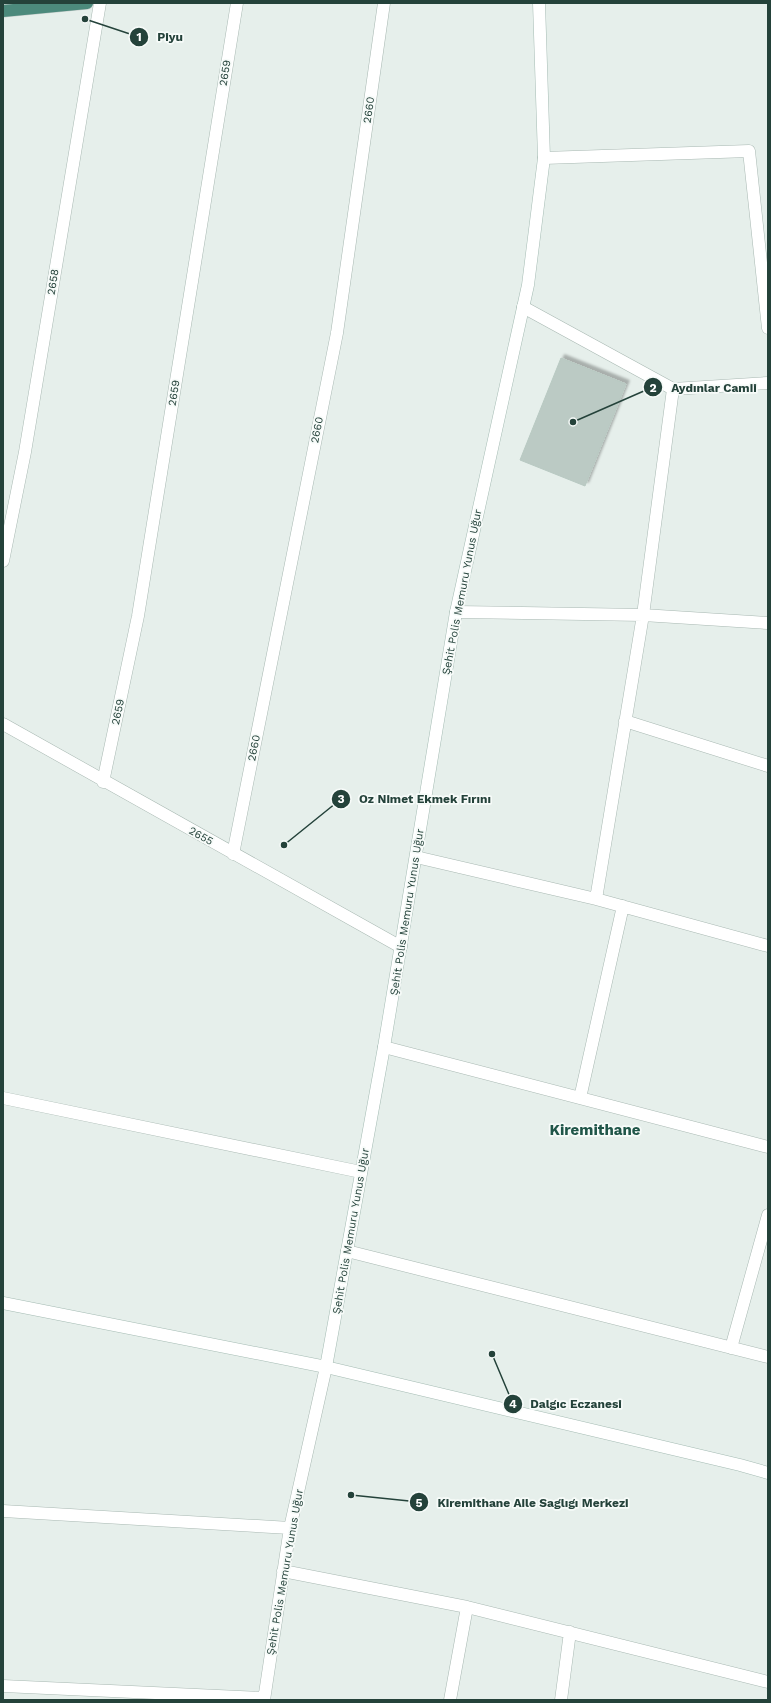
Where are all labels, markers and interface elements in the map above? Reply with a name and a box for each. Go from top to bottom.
callout: Piyu [129,25,191,49]
text: 1 [136,30,142,44]
text: Piyu [157,30,183,44]
street label: 2659 [217,59,234,87]
street label: 2660 [361,96,377,124]
street label: 2658 [45,268,62,296]
callout: Aydınlar Camii [643,375,764,399]
street label: 2659 [166,379,183,407]
text: 2 [649,381,657,395]
text: Aydınlar Camii [671,381,757,395]
street label: 2660 [308,416,326,444]
street label: Şehit Polis Memuru Yunus Uğur [440,508,485,676]
street label: 2659 [109,698,127,726]
street label: 2660 [245,734,263,762]
callout: Oz Nimet Ekmek Fırını [331,787,499,811]
text: 3 [337,792,345,806]
text: Oz Nimet Ekmek Fırını [359,792,491,806]
street label: 2655 [187,824,215,848]
street label: Şehit Polis Memuru Yunus Uğur [387,827,427,996]
district label: Kiremithane [550,1121,641,1139]
street label: Şehit Polis Memuru Yunus Uğur [330,1146,372,1315]
callout: Dalgıc Eczanesi [503,1392,630,1416]
text: 4 [509,1397,517,1411]
text: Dalgıc Eczanesi [530,1397,622,1411]
street label: Şehit Polis Memuru Yunus Uğur [264,1487,306,1656]
callout: Kiremithane Aile Saglıgı Merkezi [409,1490,637,1514]
text: 5 [416,1496,423,1510]
text: Kiremithane Aile Saglıgı Merkezi [437,1496,629,1510]

